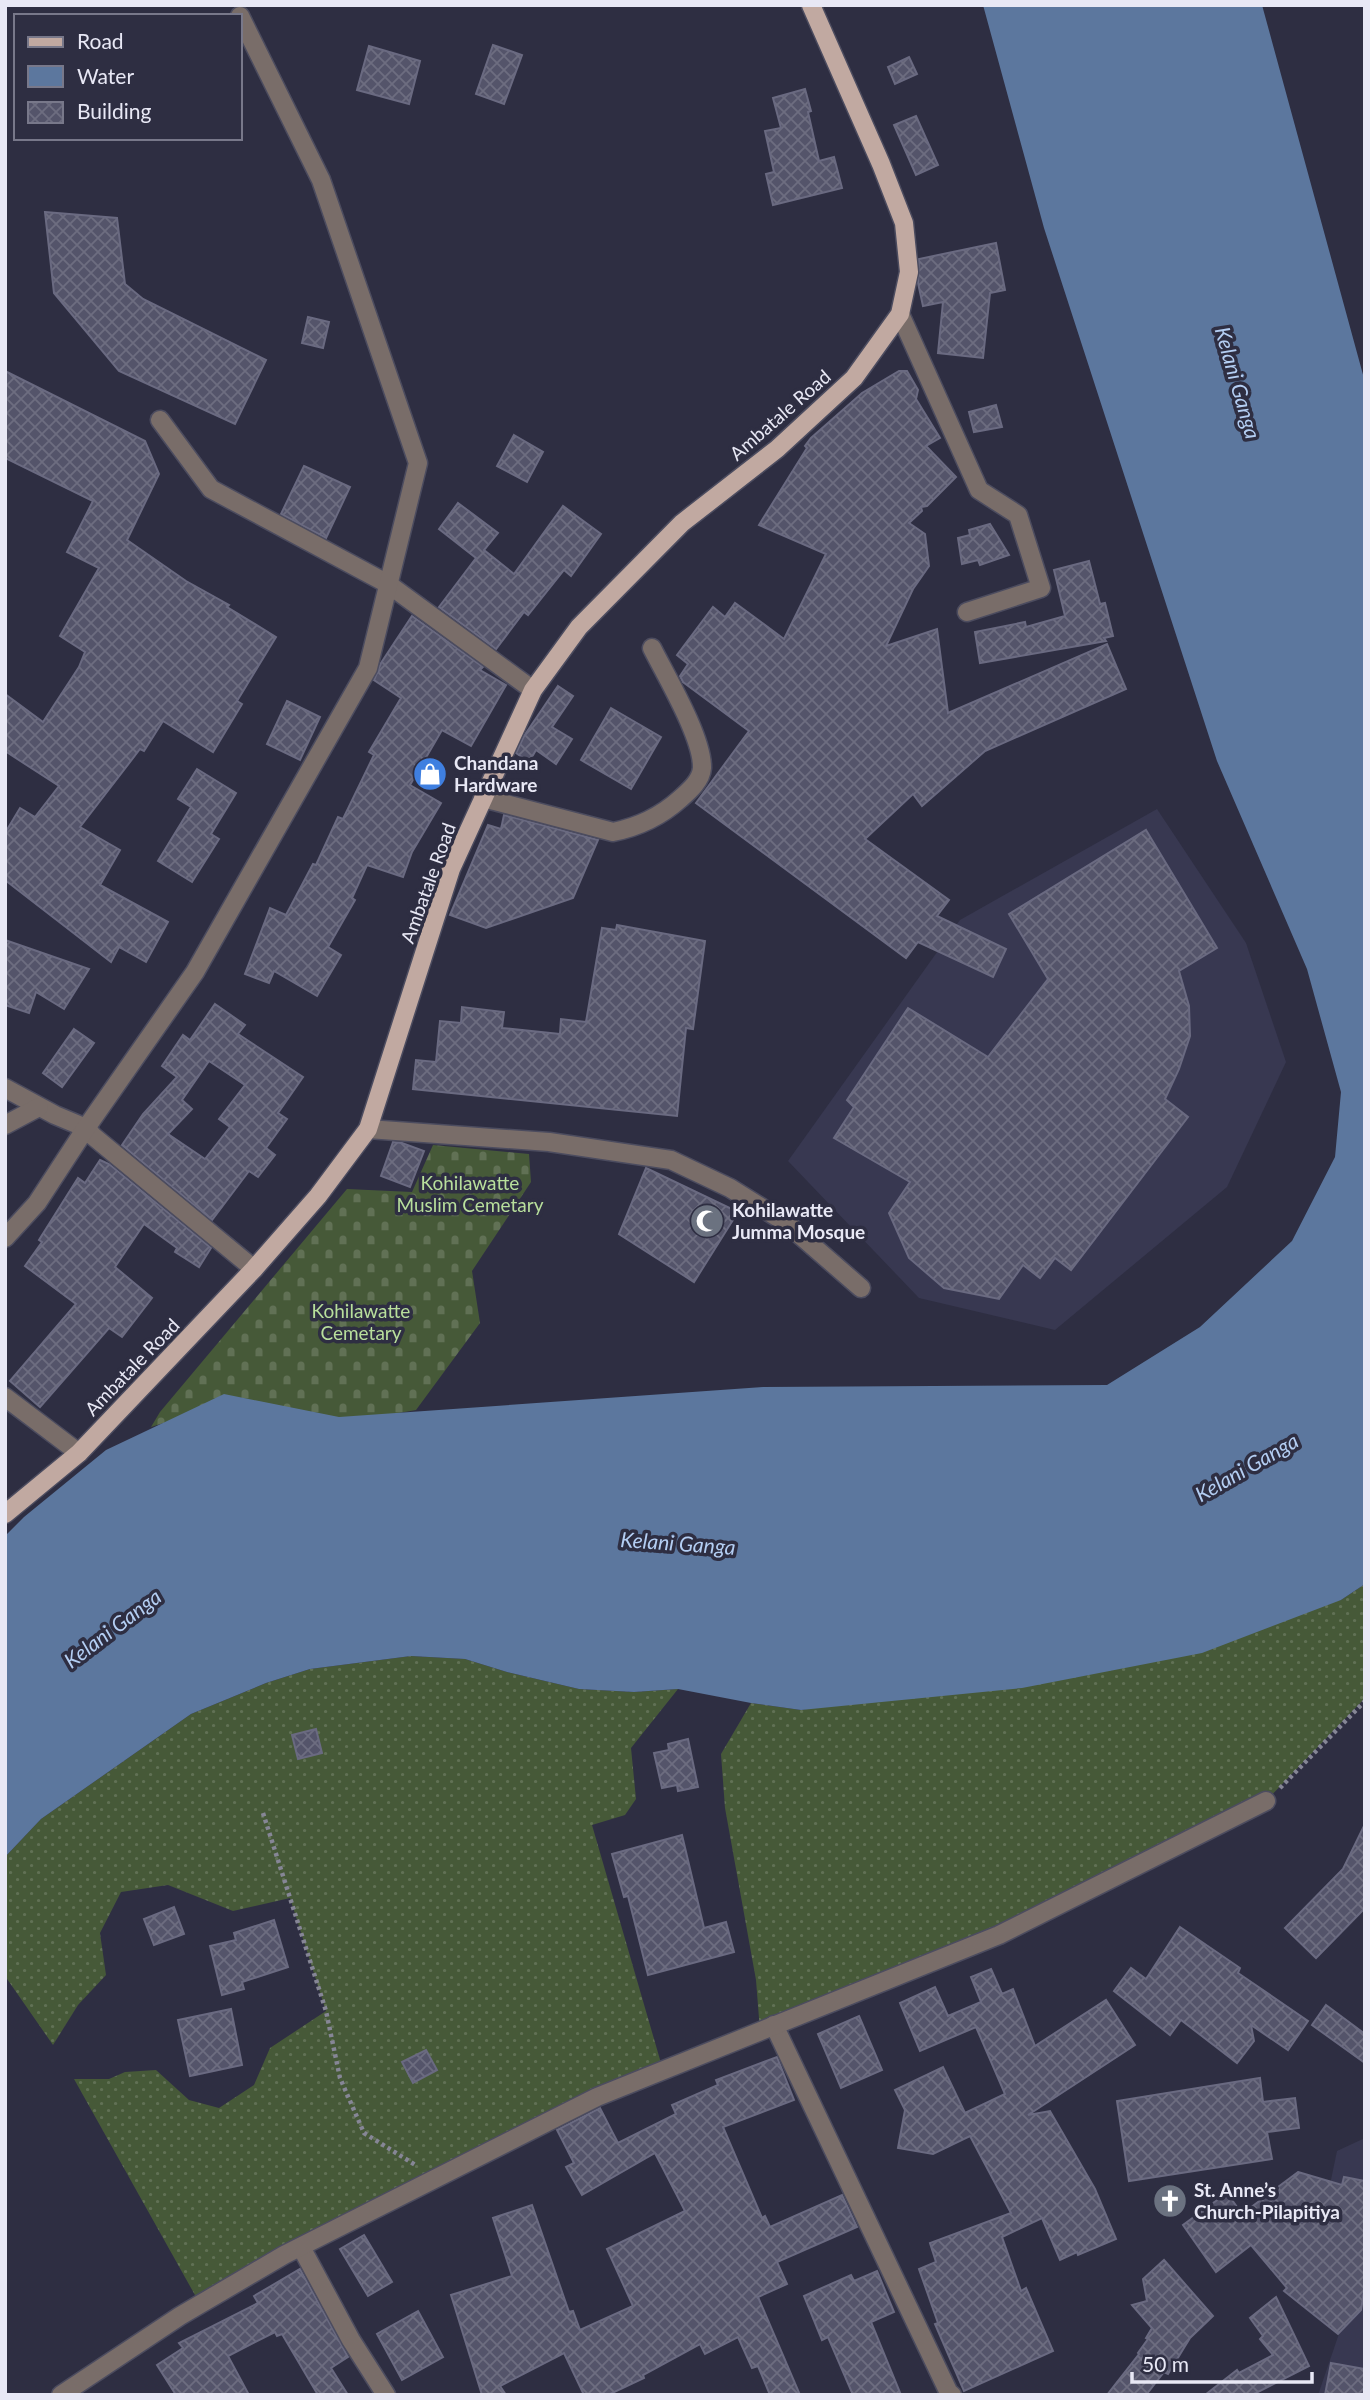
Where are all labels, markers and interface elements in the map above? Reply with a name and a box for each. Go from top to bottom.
legend [14,14,242,140]
text: Road [77,28,124,53]
text: Water [77,63,134,88]
text: Building [77,98,152,123]
water label: Kelani Ganga [1211,324,1266,441]
street label: Ambatale Road [725,365,835,465]
place label: Chandana Hardware [454,751,538,796]
shop icon: Chandana Hardware [411,755,449,793]
street label: Ambatale Road [395,820,460,946]
park label: Kohilawatte Muslim Cemetary [397,1171,544,1216]
place label: Kohilawatte Jumma Mosque [732,1198,865,1243]
mosque icon: Kohilawatte Jumma Mosque [688,1202,726,1240]
park label: Kohilawatte Cemetary [312,1299,410,1344]
street label: Ambatale Road [80,1313,184,1420]
water label: Kelani Ganga [1190,1427,1302,1506]
water label: Kelani Ganga [620,1526,736,1559]
water label: Kelani Ganga [59,1583,166,1672]
place label: St. Anne’s Church-Pilapitiya [1194,2178,1340,2223]
church icon: St. Anne’s Church-Pilapitiya [1151,2182,1189,2220]
scale bar [1132,2340,1312,2384]
text: 50 m [1142,2351,1189,2376]

